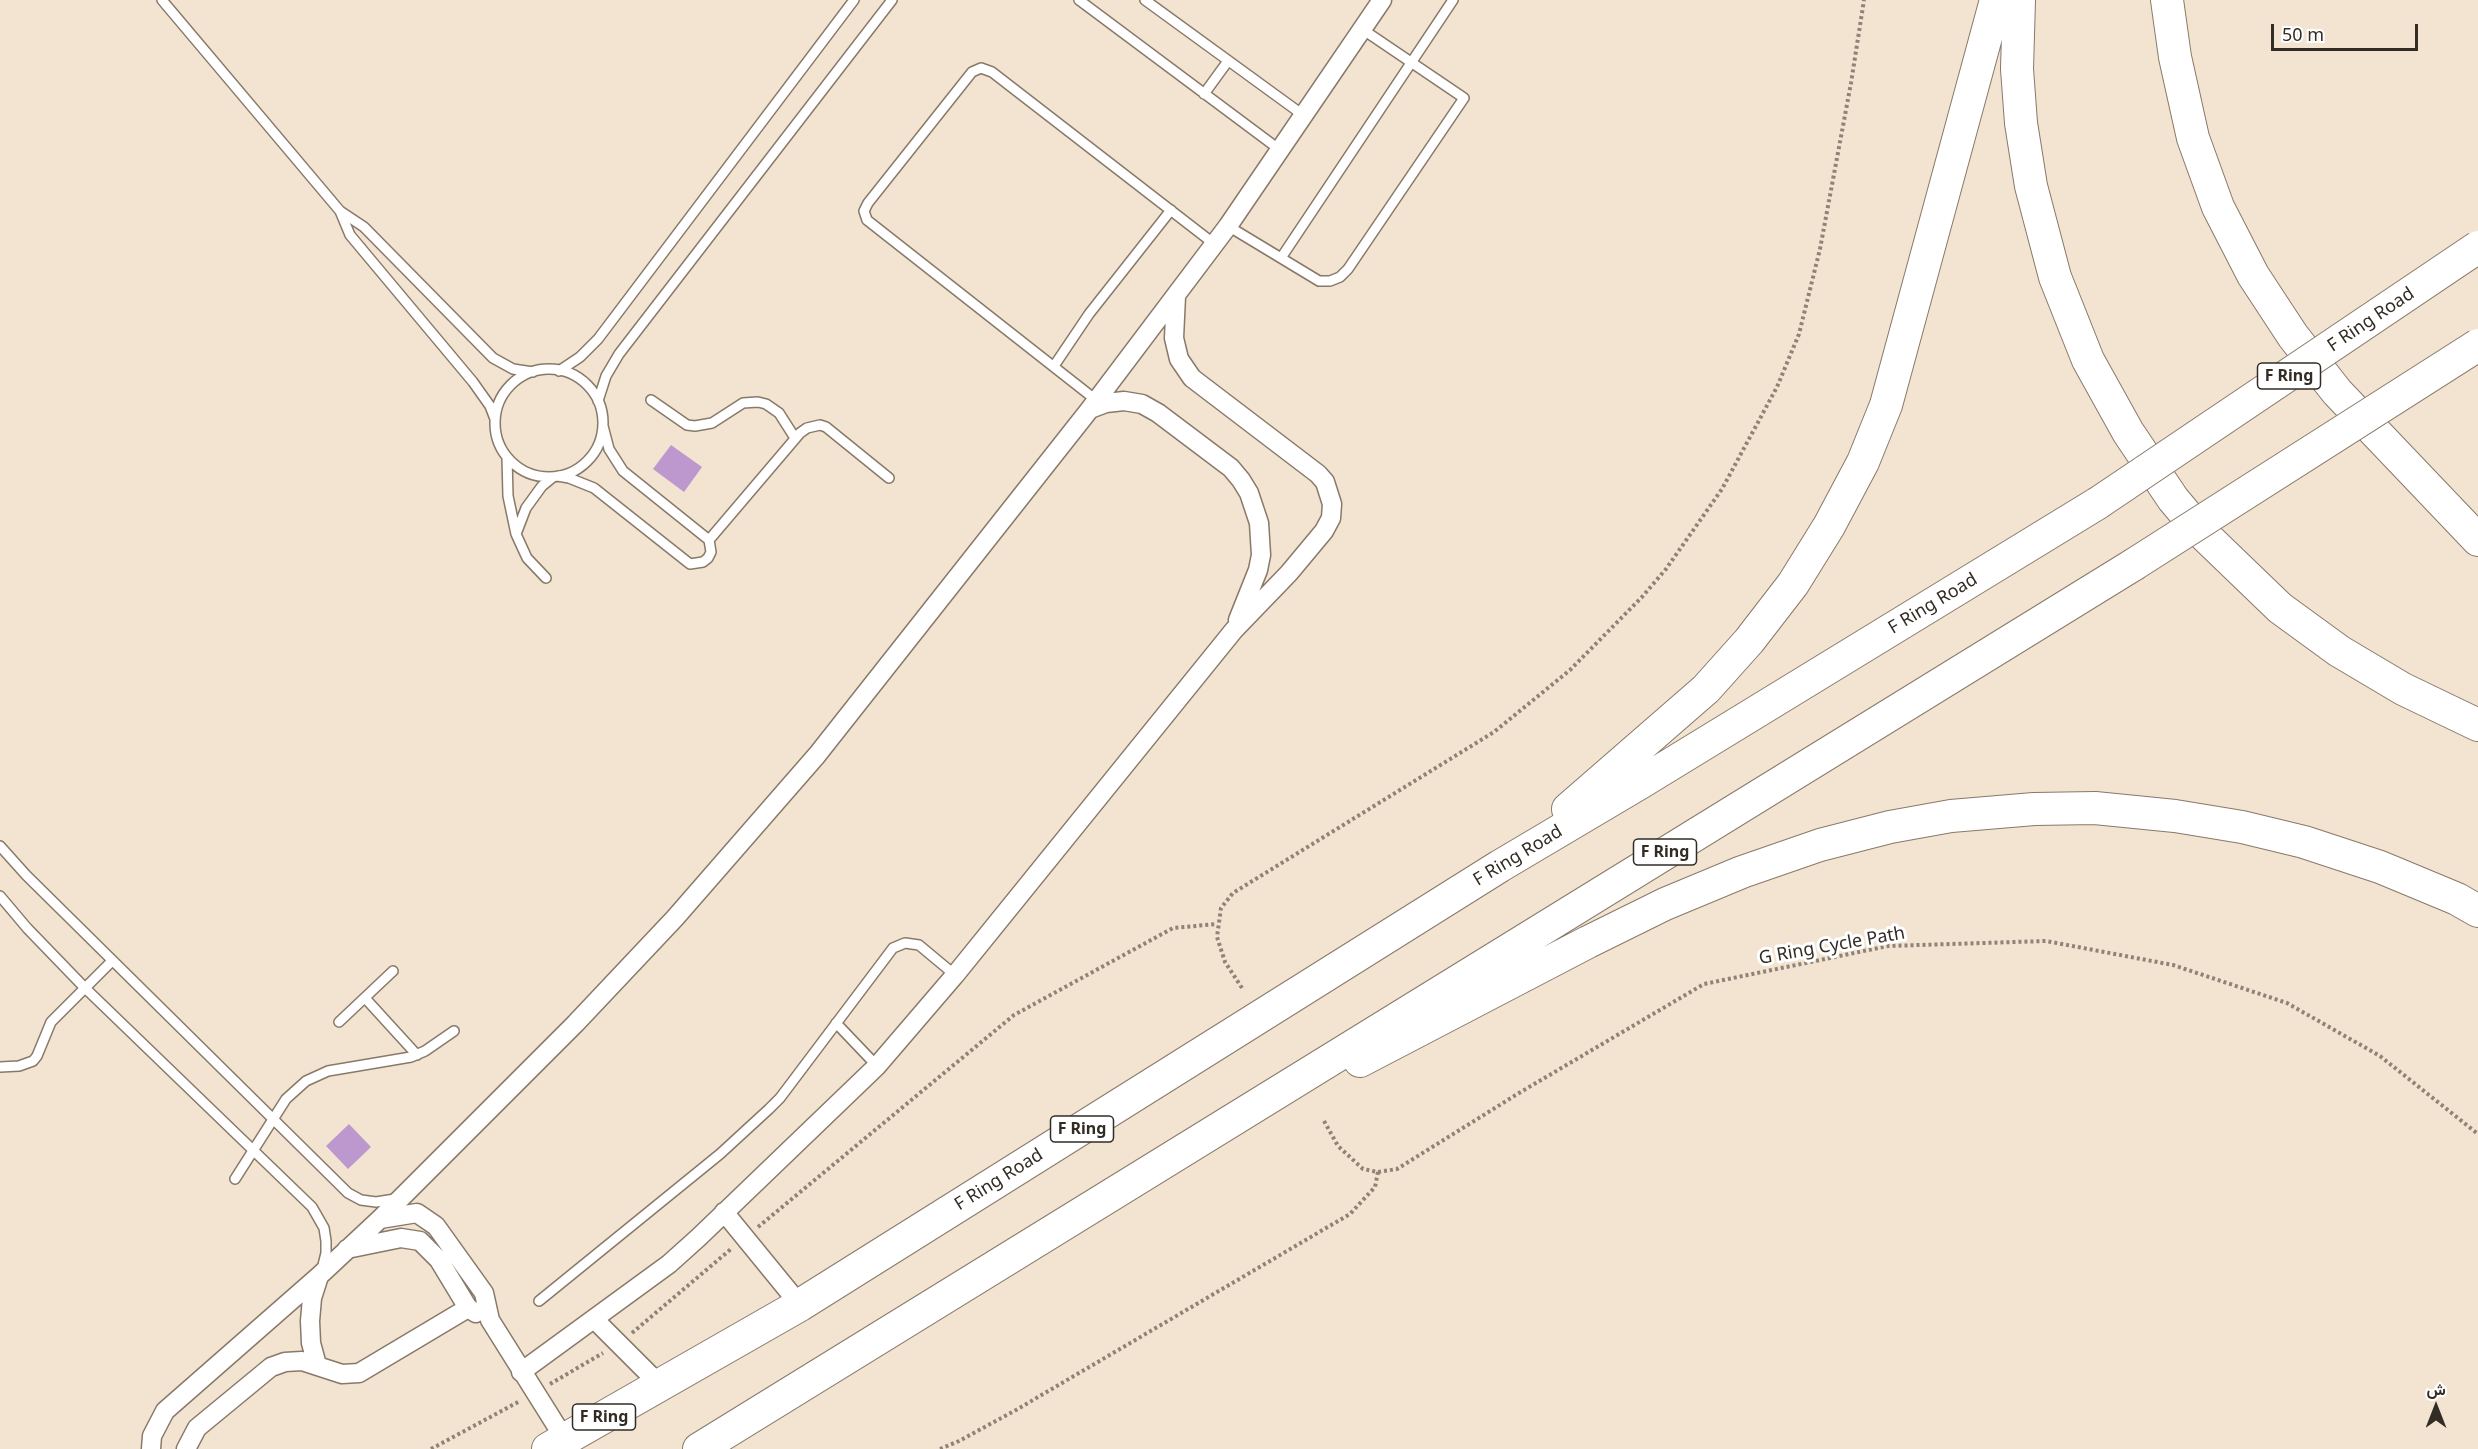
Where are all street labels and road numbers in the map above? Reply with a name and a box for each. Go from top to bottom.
street label: F Ring Road [2324,283,2418,357]
road number: F Ring [2258,363,2320,389]
street label: F Ring Road [1885,569,1981,639]
street label: F Ring Road [1470,821,1566,891]
road number: F Ring [1634,839,1696,865]
street label: G Ring Cycle Path [1757,923,1907,969]
road number: F Ring [1050,1116,1114,1142]
street label: F Ring Road [951,1144,1047,1216]
road number: F Ring [572,1404,636,1430]

